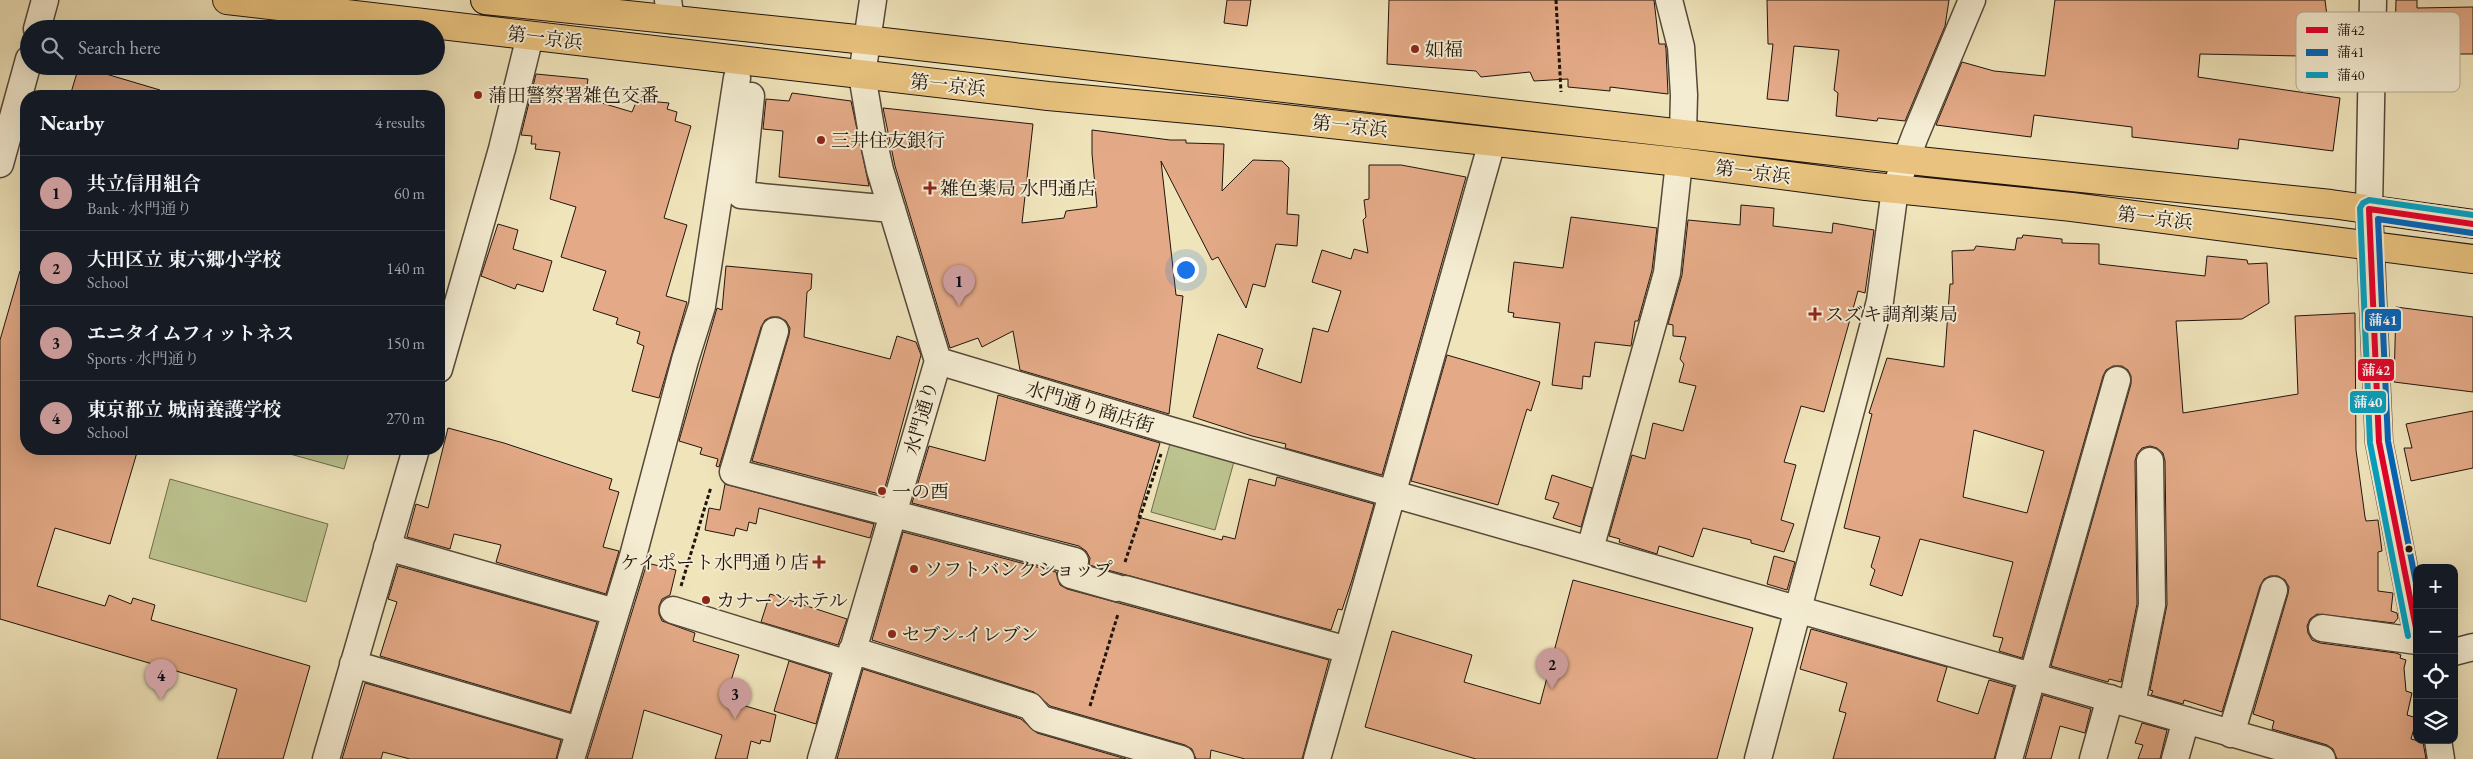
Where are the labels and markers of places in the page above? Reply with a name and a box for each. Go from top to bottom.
place label: 如福 [1425,37,1463,62]
marker: 如福 [1409,43,1421,55]
place label: 蒲田警察署雑色交番 [488,83,659,108]
marker: 蒲田警察署雑色交番 [472,89,484,101]
place label: 三井住友銀行 [831,128,945,153]
marker: 三井住友銀行 [815,134,827,146]
place label: 雑色薬局 水門通店 [940,176,1096,201]
marker: 雑色薬局 水門通店 [924,182,936,194]
pin: 1 [943,265,975,306]
place label: スズキ調剤薬局 [1825,302,1958,327]
marker: スズキ調剤薬局 [1809,308,1821,320]
place label: 一の酉 [892,479,949,504]
marker: 一の酉 [876,485,888,497]
unlabelled marker [2404,544,2414,554]
place label: ケイポート水門通り店 [620,550,809,575]
marker: ケイポート水門通り店 [813,556,825,568]
place label: ソフトバンクショップ [924,557,1113,582]
marker: ソフトバンクショップ [908,563,920,575]
place label: カナーンホテル [716,588,848,613]
marker: カナーンホテル [700,594,712,606]
place label: セブン-イレブン [902,622,1039,647]
marker: セブン-イレブン [886,628,898,640]
pin: 2 [1536,648,1568,689]
pin: 4 [145,659,177,700]
pin: 3 [719,678,751,719]

